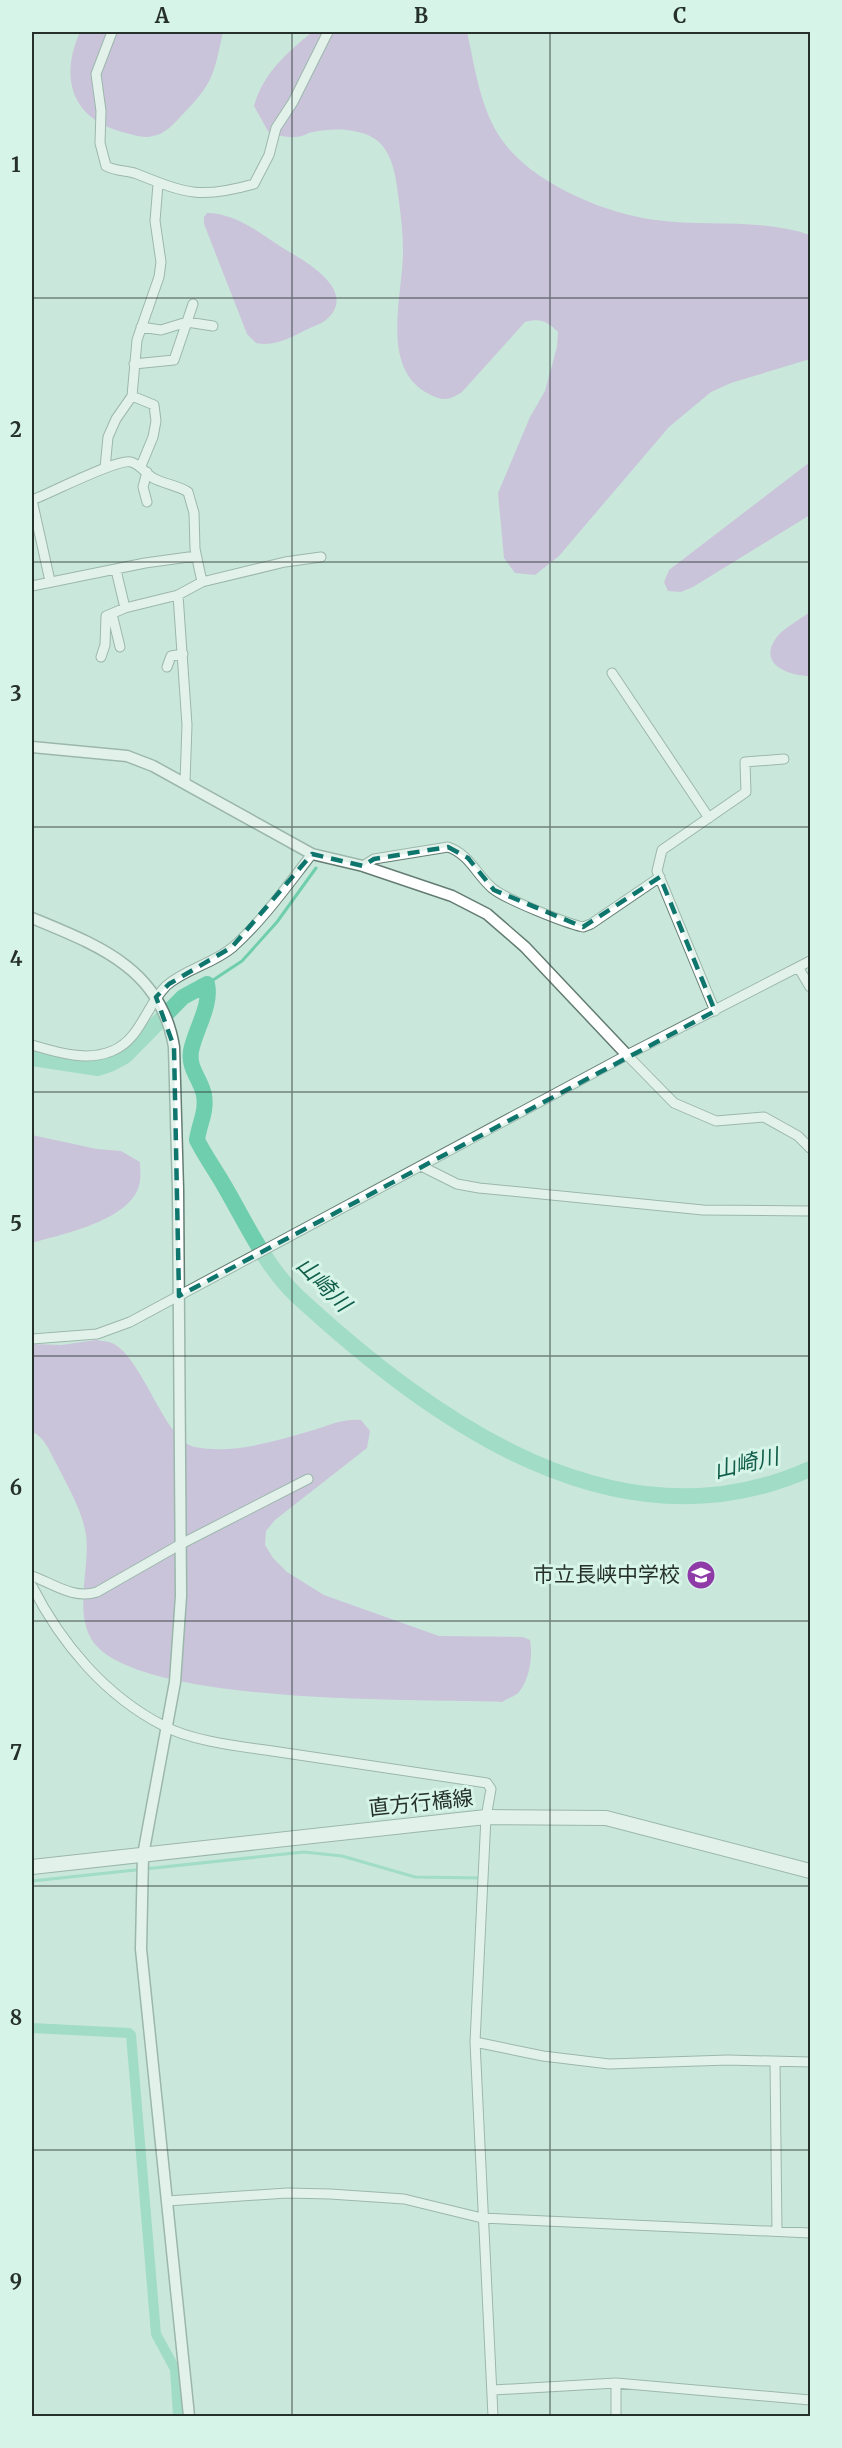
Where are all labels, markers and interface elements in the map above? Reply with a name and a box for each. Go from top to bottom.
text: A [154,3,170,28]
text: B [414,3,428,28]
text: C [673,3,687,28]
text: 1 [11,152,21,177]
text: 2 [10,417,22,442]
text: 3 [10,681,22,706]
text: 4 [10,946,23,971]
text: 5 [10,1211,22,1236]
water label: 山崎川 [291,1251,359,1319]
water label: 山崎川 [711,1441,783,1484]
text: 6 [10,1475,22,1500]
school or university icon: 市立長峡中学校 [685,1559,717,1591]
place label: 市立長峡中学校 [533,1561,680,1588]
text: 7 [10,1740,22,1765]
street label: 直方行橋線 [367,1784,475,1821]
text: 8 [10,2005,22,2030]
text: 9 [10,2269,22,2294]

